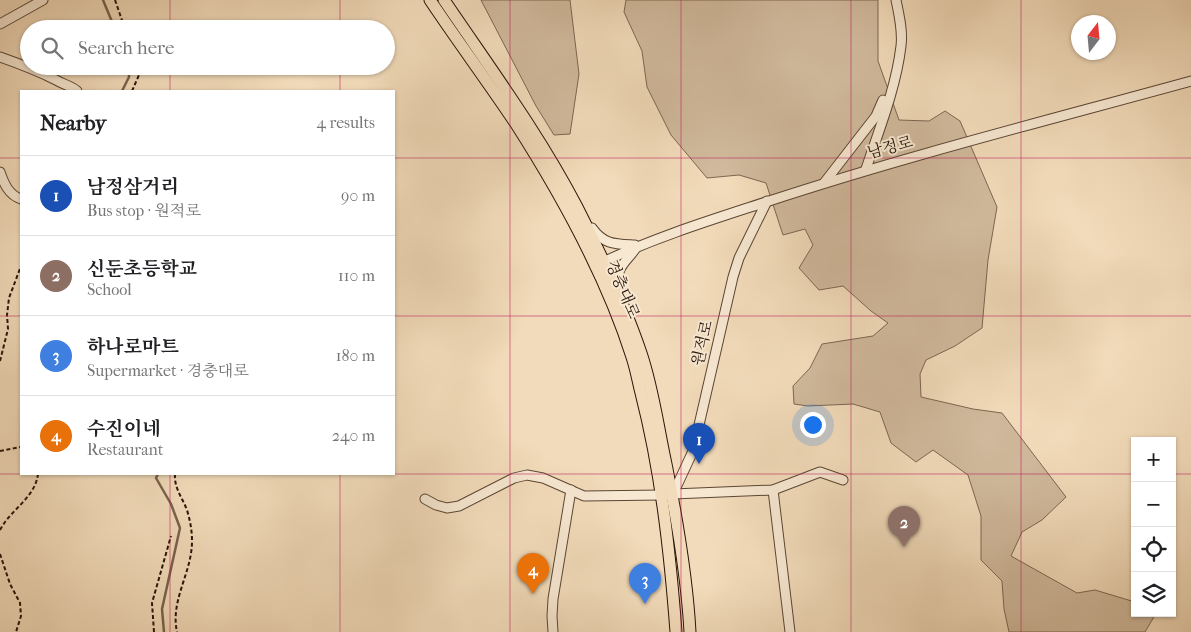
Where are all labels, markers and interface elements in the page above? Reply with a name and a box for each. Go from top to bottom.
north arrow [1071,15,1116,60]
search box [20,20,395,75]
icon: search [38,34,66,62]
text: Search here [78,37,174,59]
text: Nearby [40,111,106,135]
text: 4 results [317,113,375,132]
street label: 남정로 [865,132,915,162]
text: 남정삼거리 [87,176,179,198]
text: 1 [53,186,59,205]
text: 90 m [341,186,375,205]
text: Bus stop · 원적로 [87,201,201,220]
street label: 경충대로 [602,257,644,322]
text: 신둔초등학교 [87,258,197,280]
text: 2 [52,266,60,285]
text: 110 m [338,266,375,285]
text: School [87,280,132,299]
street label: 원적로 [688,318,717,368]
text: 하나로마트 [87,336,179,358]
text: 3 [53,346,59,365]
text: 180 m [336,346,375,365]
text: Supermarket · 경충대로 [87,361,249,380]
your location [800,412,826,438]
text: 수진이네 [87,418,160,440]
pin: 1 [683,423,715,464]
text: 4 [51,426,61,445]
text: 240 m [332,426,375,445]
map controls [1131,437,1176,617]
button: + [1131,437,1176,482]
text: Restaurant [87,440,163,459]
button: − [1131,482,1176,527]
pin: 2 [888,506,920,547]
button: locate [1131,527,1176,572]
pin: 4 [517,553,549,594]
pin: 3 [629,563,661,604]
button: layers [1131,572,1176,617]

